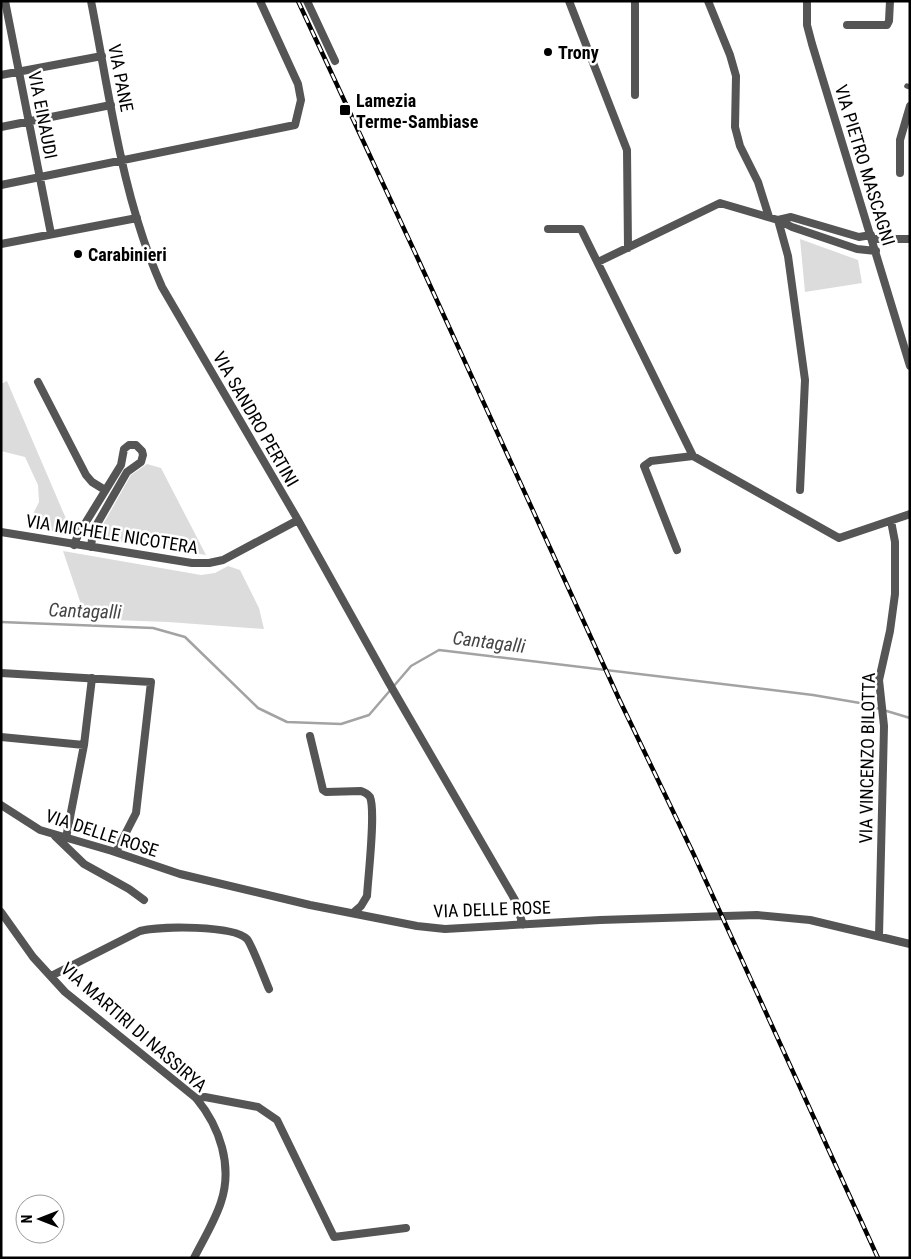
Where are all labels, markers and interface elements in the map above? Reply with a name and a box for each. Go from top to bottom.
street label: VIA PANE [104,42,138,114]
place label: Trony [558,42,599,63]
marker: Trony [542,46,554,58]
street label: VIA EINAUDI [24,69,62,161]
street label: VIA PIETRO MASCAGNI [831,82,899,248]
place label: Lamezia Terme-Sambiase [356,90,479,132]
marker: Lamezia Terme-Sambiase [338,103,352,117]
place label: Carabinieri [88,244,167,265]
marker: Carabinieri [72,248,84,260]
street label: VIA SANDRO PERTINI [209,348,303,490]
street label: VIA MICHELE NICOTERA [24,510,200,558]
water label: Cantagalli [48,598,123,624]
water label: Cantagalli [451,626,527,658]
street label: VIA VINCENZO BILOTTA [855,672,879,844]
street label: VIA DELLE ROSE [43,805,161,861]
street label: VIA DELLE ROSE [433,896,551,922]
street label: VIA MARTIRI DI NASSIRYA [57,958,212,1096]
north arrow [15,1194,65,1244]
text: N [19,1215,35,1223]

